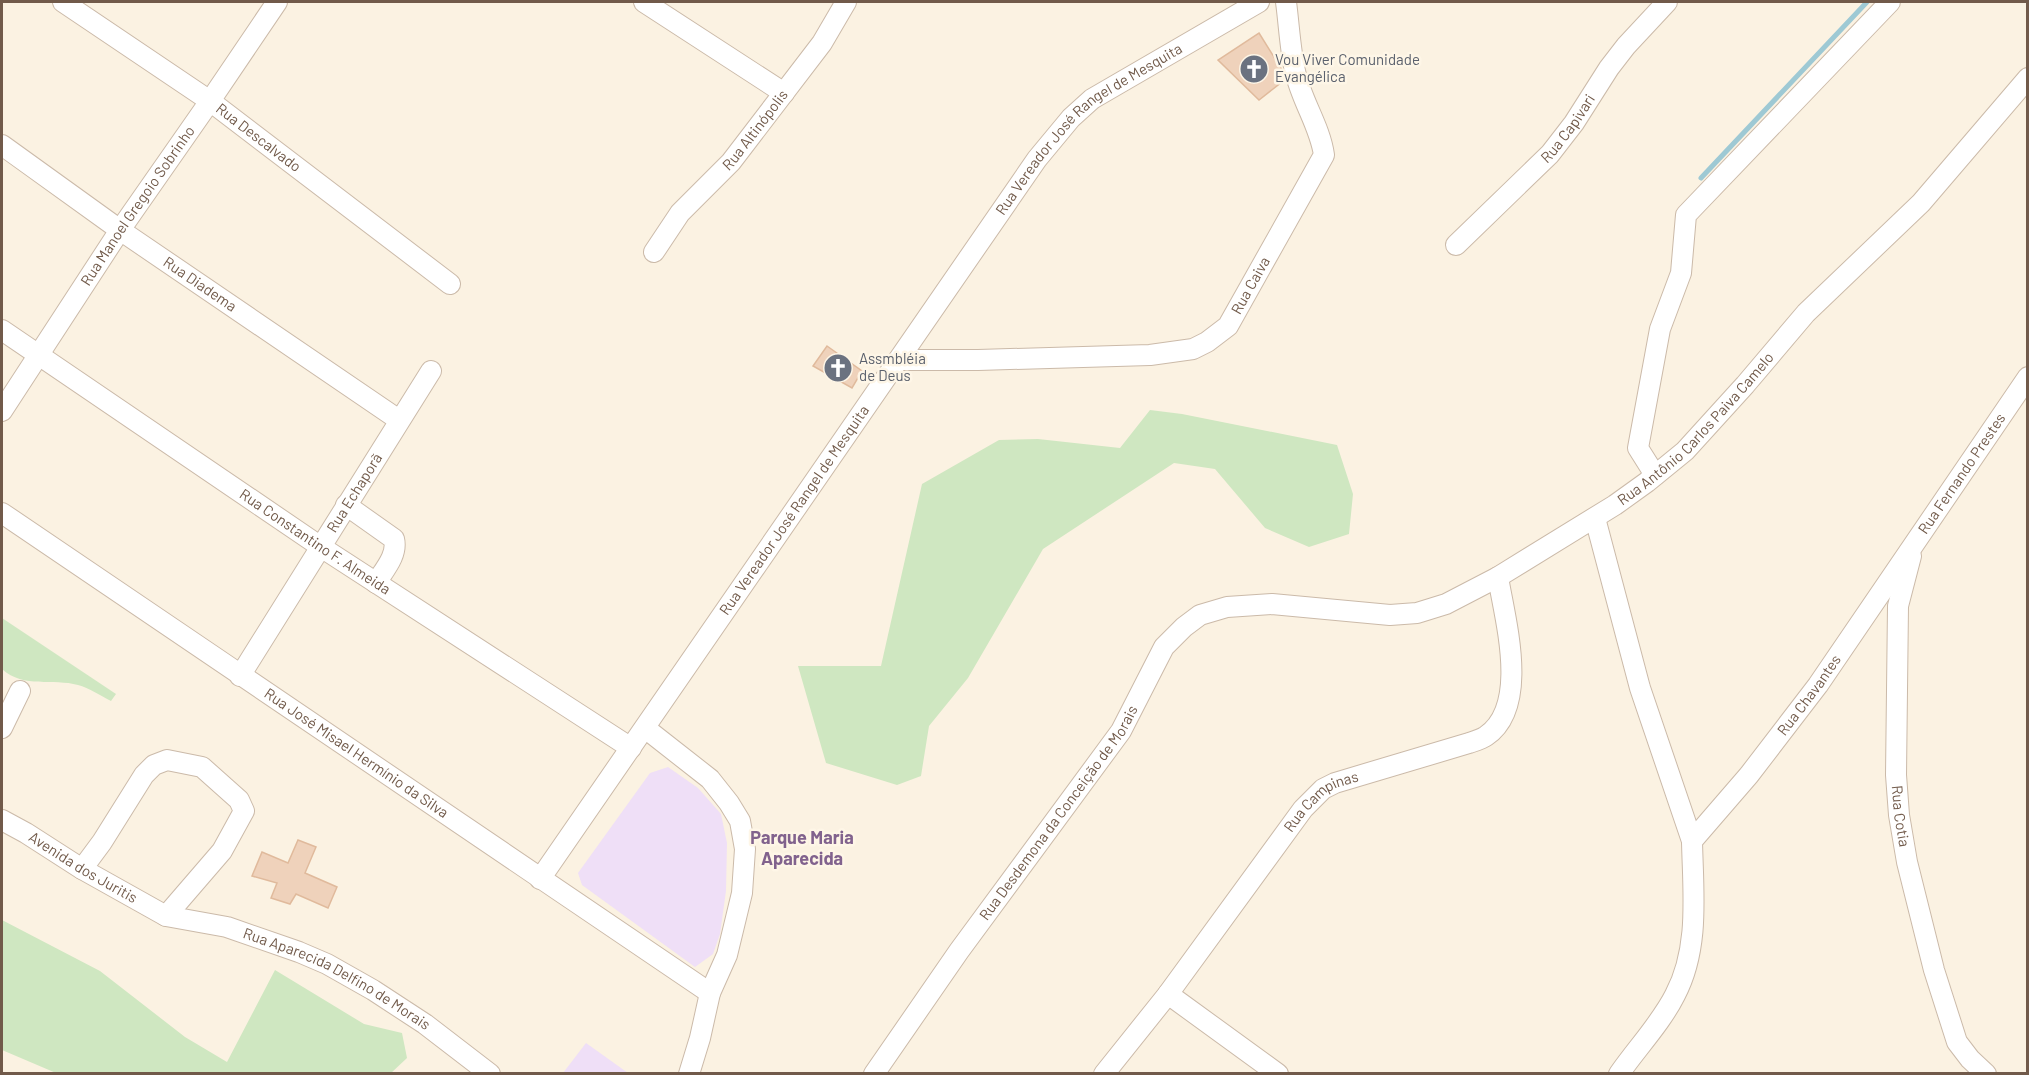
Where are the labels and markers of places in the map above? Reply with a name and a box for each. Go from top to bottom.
place label: Vou Viver Comunidade Evangélica [1275,50,1420,85]
church icon: Vou Viver Comunidade Evangélica [1238,53,1270,85]
place label: Assmbléia de Deus [859,349,926,384]
church icon: Assmbléia de Deus [822,352,854,384]

